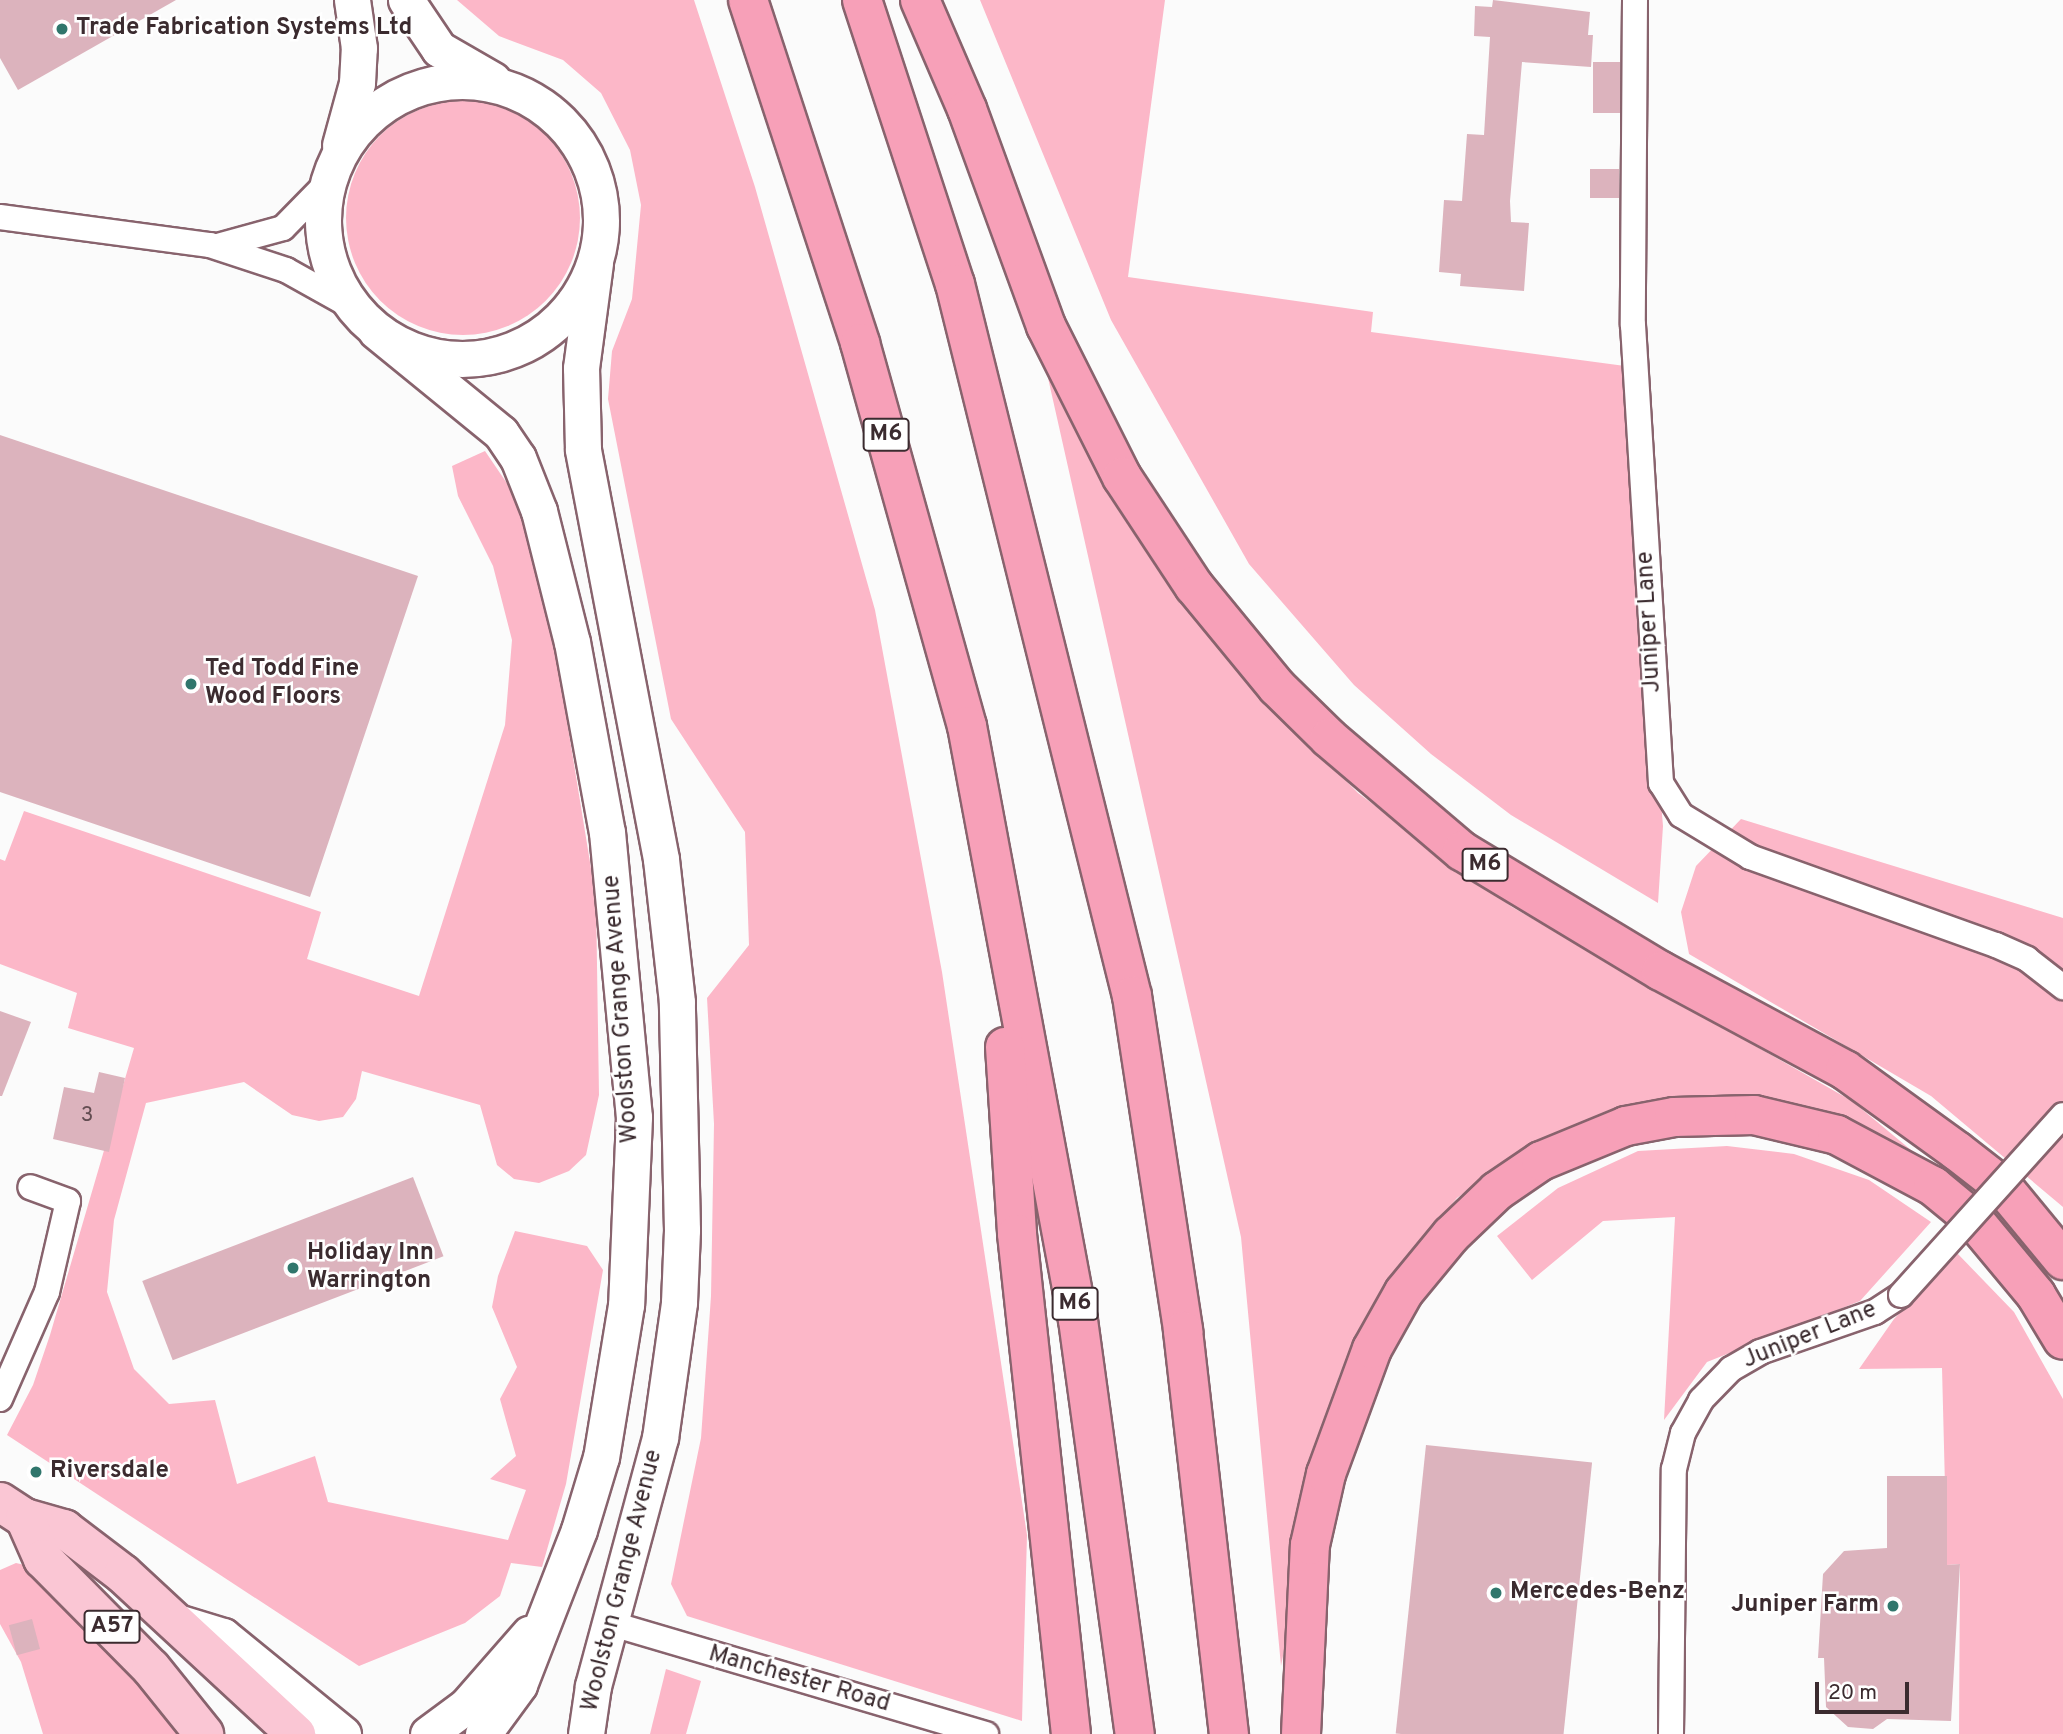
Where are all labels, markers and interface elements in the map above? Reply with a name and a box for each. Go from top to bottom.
place label: Trade Fabrication Systems Ltd [76,15,412,43]
marker: Trade Fabrication Systems Ltd [54,21,70,37]
road number: M6 [862,416,910,454]
street label: Juniper Lane [1632,551,1668,693]
place label: Ted Todd Fine Wood Floors [205,656,359,712]
marker: Ted Todd Fine Wood Floors [183,676,199,692]
road number: M6 [1460,846,1510,884]
street label: Woolston Grange Avenue [598,873,646,1145]
house number: 3 [81,1103,93,1129]
place label: Holiday Inn Warrington [307,1240,434,1296]
marker: Holiday Inn Warrington [285,1260,301,1276]
road number: M6 [1050,1284,1100,1324]
street label: Juniper Lane [1739,1296,1881,1376]
street label: Woolston Grange Avenue [576,1447,670,1715]
place label: Riversdale [50,1458,169,1486]
marker: Riversdale [28,1464,44,1480]
place label: Mercedes-Benz [1510,1579,1685,1607]
marker: Mercedes-Benz [1488,1585,1504,1601]
place label: Juniper Farm [1731,1592,1879,1620]
marker: Juniper Farm [1885,1598,1901,1614]
road number: A57 [82,1608,142,1646]
street label: Manchester Road [705,1640,893,1720]
scale bar [1818,1668,1912,1712]
text: 20 m [1828,1680,1877,1707]

